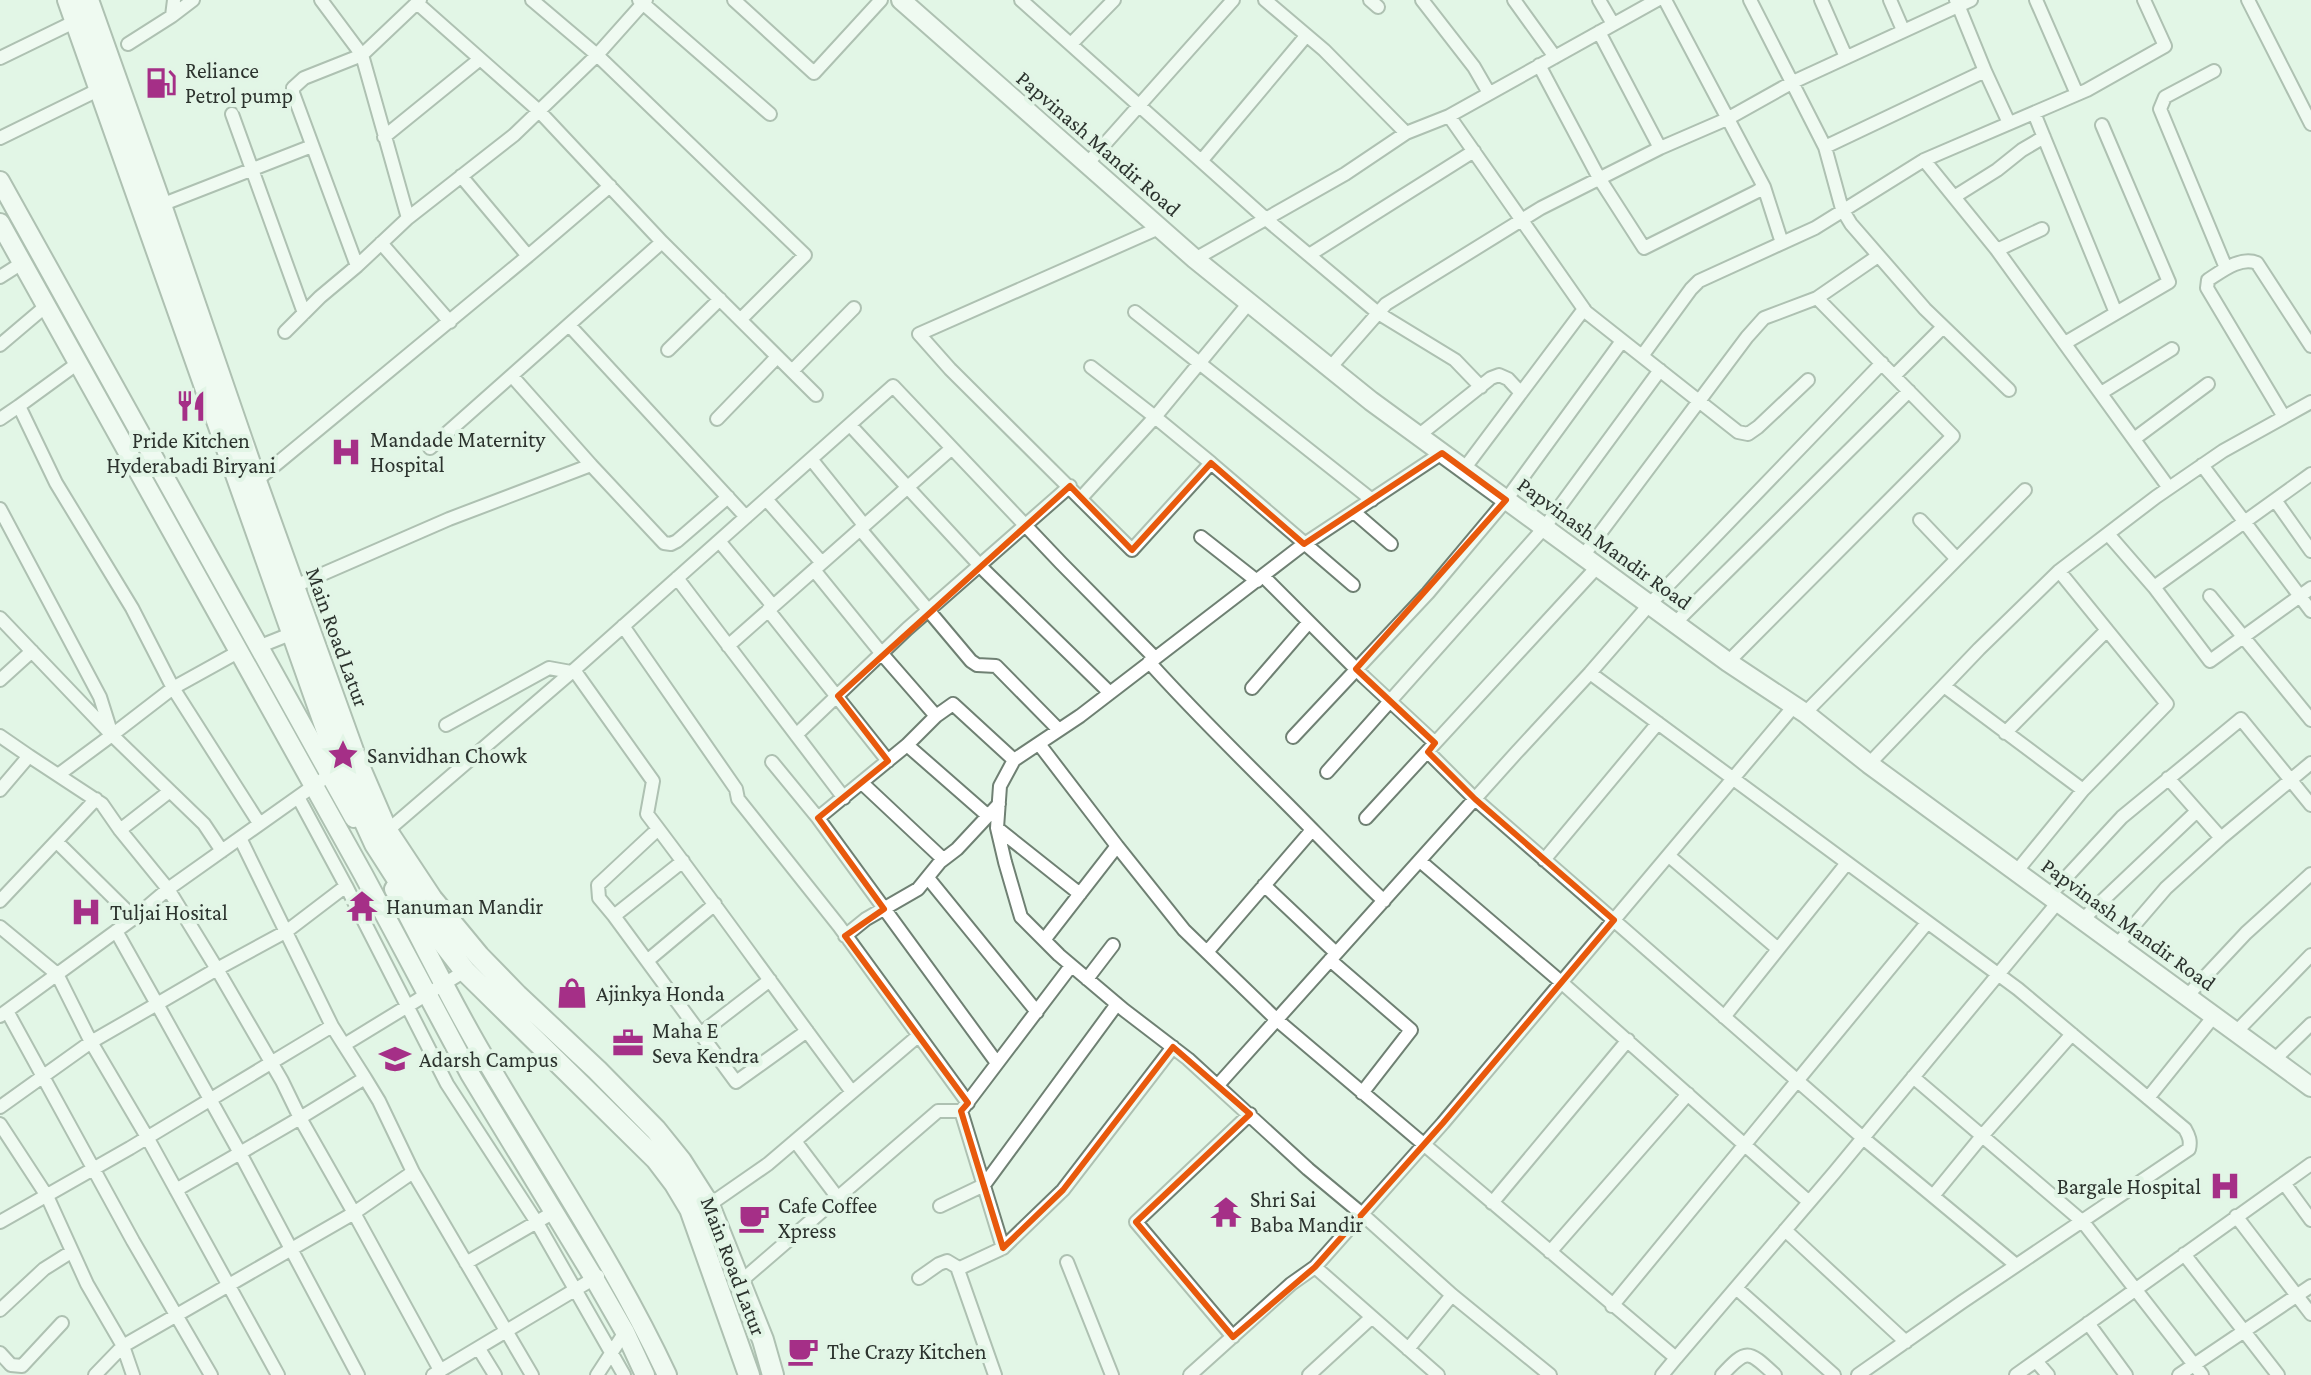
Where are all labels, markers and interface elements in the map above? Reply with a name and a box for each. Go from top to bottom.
place label: Reliance Petrol pump [185,58,293,108]
street label: Papvinash Mandir Road [1012,65,1186,222]
fuel station icon: Reliance Petrol pump [144,66,178,100]
restaurant icon: Pride Kitchen Hyderabadi Biryani [174,389,208,423]
place label: Mandade Maternity Hospital [370,427,546,477]
place label: Pride Kitchen Hyderabadi Biryani [106,428,276,478]
hospital icon: Mandade Maternity Hospital [329,435,363,469]
street label: Papvinash Mandir Road [1513,472,1697,615]
street label: Main Road Latur [301,564,374,711]
place icon: Sanvidhan Chowk [326,738,360,772]
place label: Sanvidhan Chowk [367,743,528,768]
street label: Papvinash Mandir Road [2037,853,2221,996]
temple icon: Hanuman Mandir [345,889,379,923]
place label: Hanuman Mandir [386,894,544,919]
hospital icon: Tuljai Hosital [69,895,103,929]
place label: Tuljai Hosital [110,900,228,925]
shop icon: Ajinkya Honda [555,976,589,1010]
place label: Ajinkya Honda [596,981,725,1006]
place label: Maha E Seva Kendra [652,1018,759,1068]
office icon: Maha E Seva Kendra [611,1026,645,1060]
school or university icon: Adarsh Campus [378,1042,412,1076]
place label: Adarsh Campus [419,1047,558,1072]
hospital icon: Bargale Hospital [2208,1169,2242,1203]
place label: Bargale Hospital [2057,1174,2201,1199]
place label: Shri Sai Baba Mandir [1250,1187,1363,1237]
street label: Main Road Latur [696,1193,772,1339]
place label: Cafe Coffee Xpress [778,1193,877,1243]
temple icon: Shri Sai Baba Mandir [1209,1195,1243,1229]
cafe icon: Cafe Coffee Xpress [737,1201,771,1235]
cafe icon: The Crazy Kitchen [786,1334,820,1368]
place label: The Crazy Kitchen [827,1339,987,1364]

